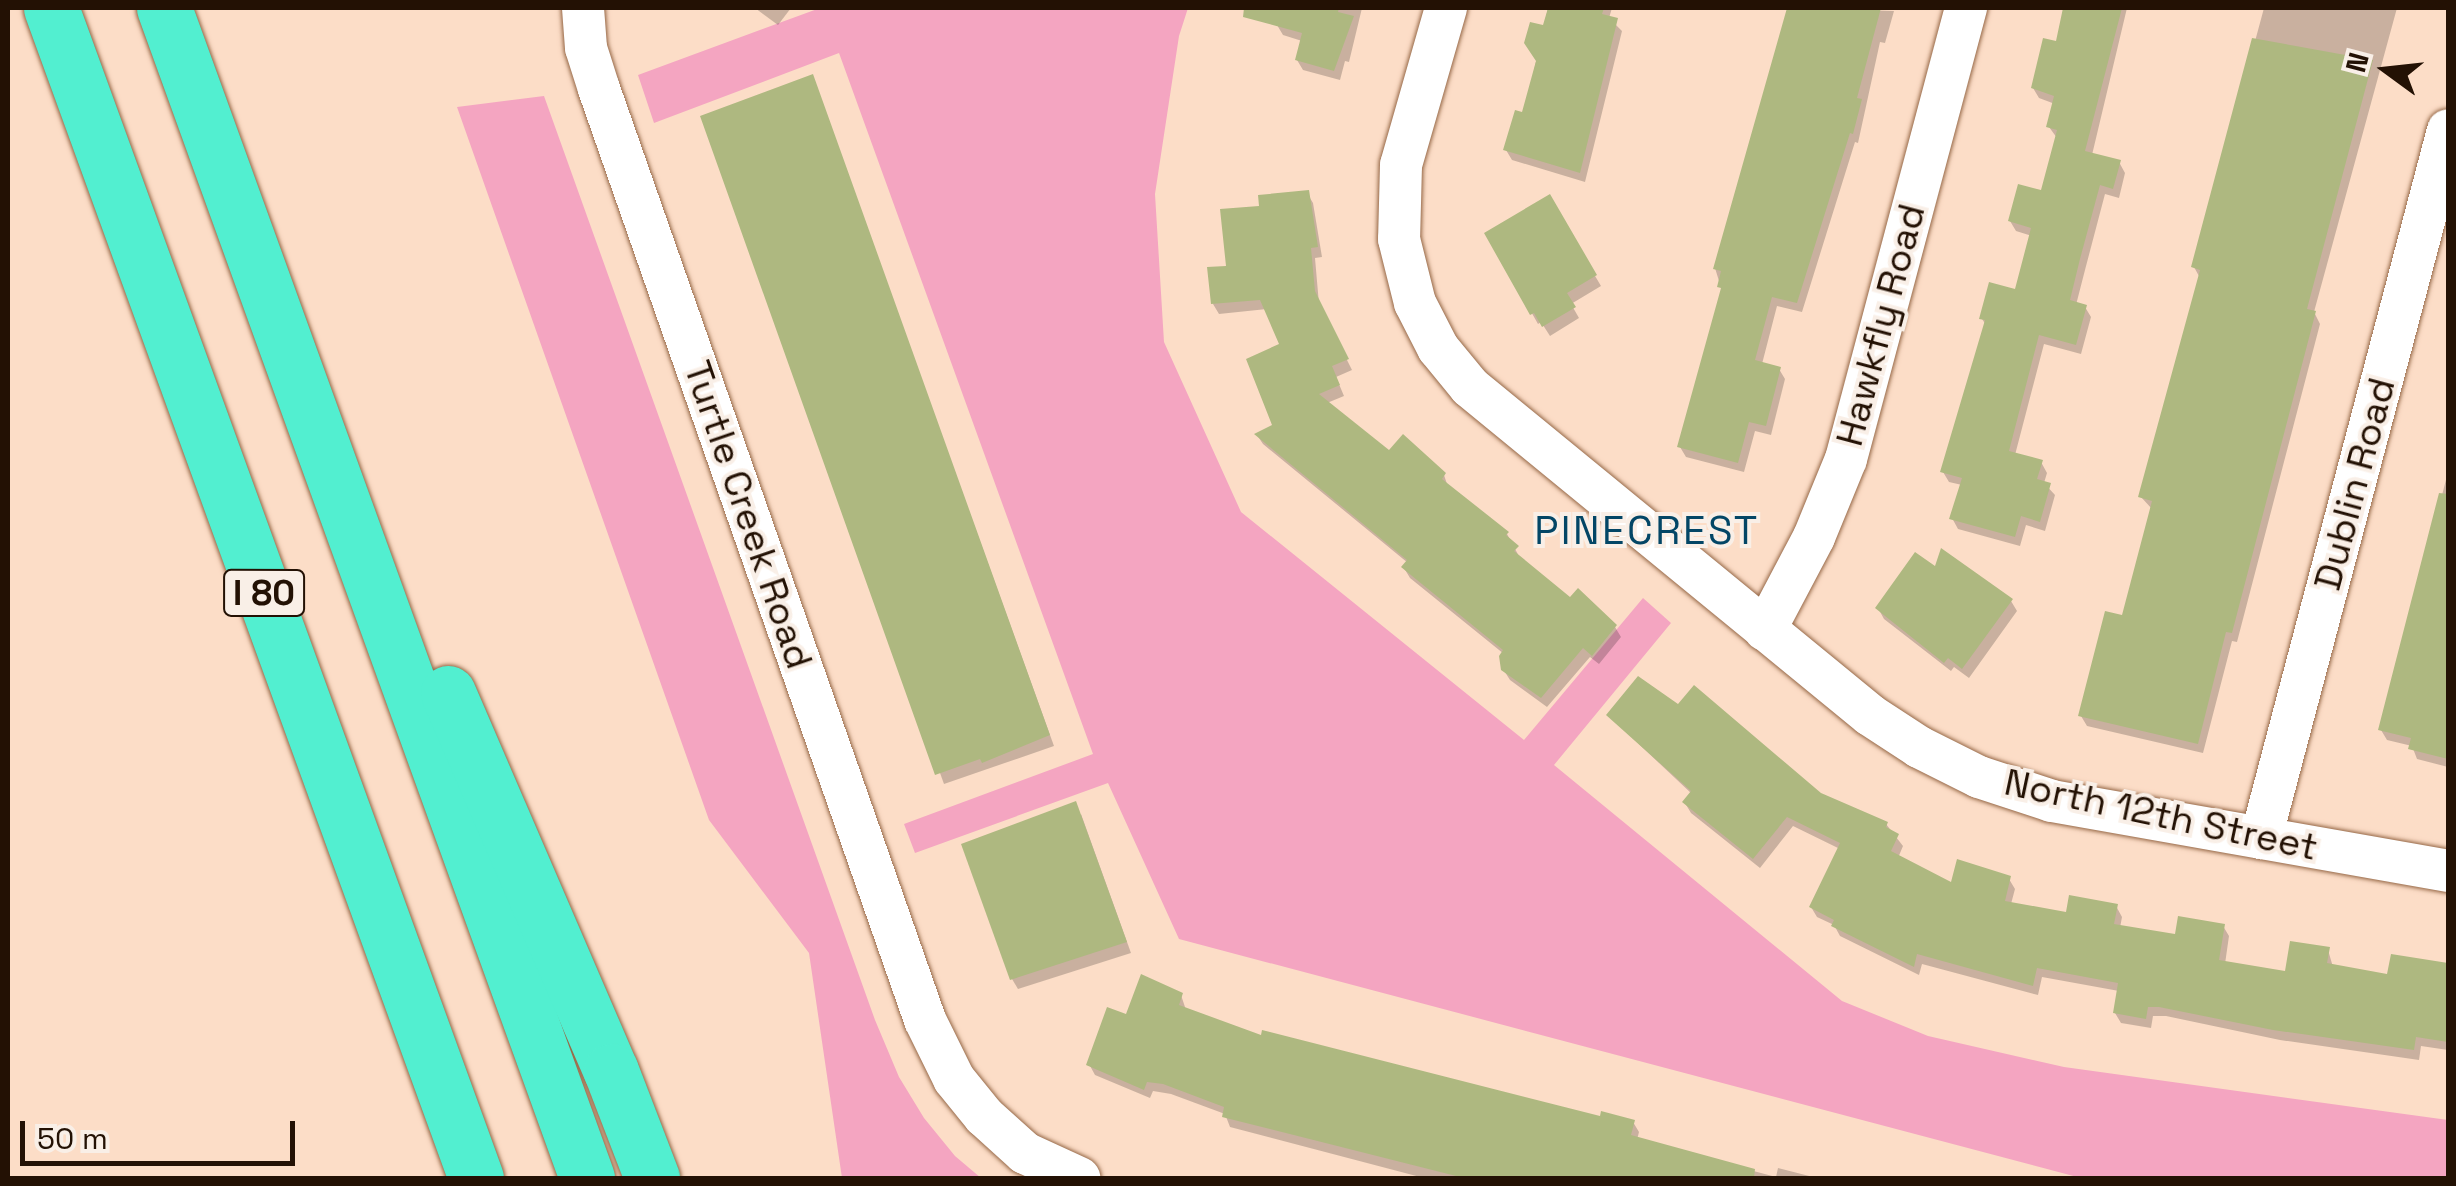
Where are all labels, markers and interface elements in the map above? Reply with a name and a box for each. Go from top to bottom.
north arrow [2336,20,2436,120]
text: N [2337,49,2377,76]
street label: Hawkfly Road [1827,199,1935,451]
street label: Turtle Creek Road [674,355,822,675]
street label: Dublin Road [2305,373,2405,595]
district label: PINECREST [1534,507,1760,555]
road number: I 80 [222,563,306,623]
street label: North 12th Street [2000,760,2322,870]
scale bar [25,1101,300,1163]
text: 50 m [37,1119,108,1158]

